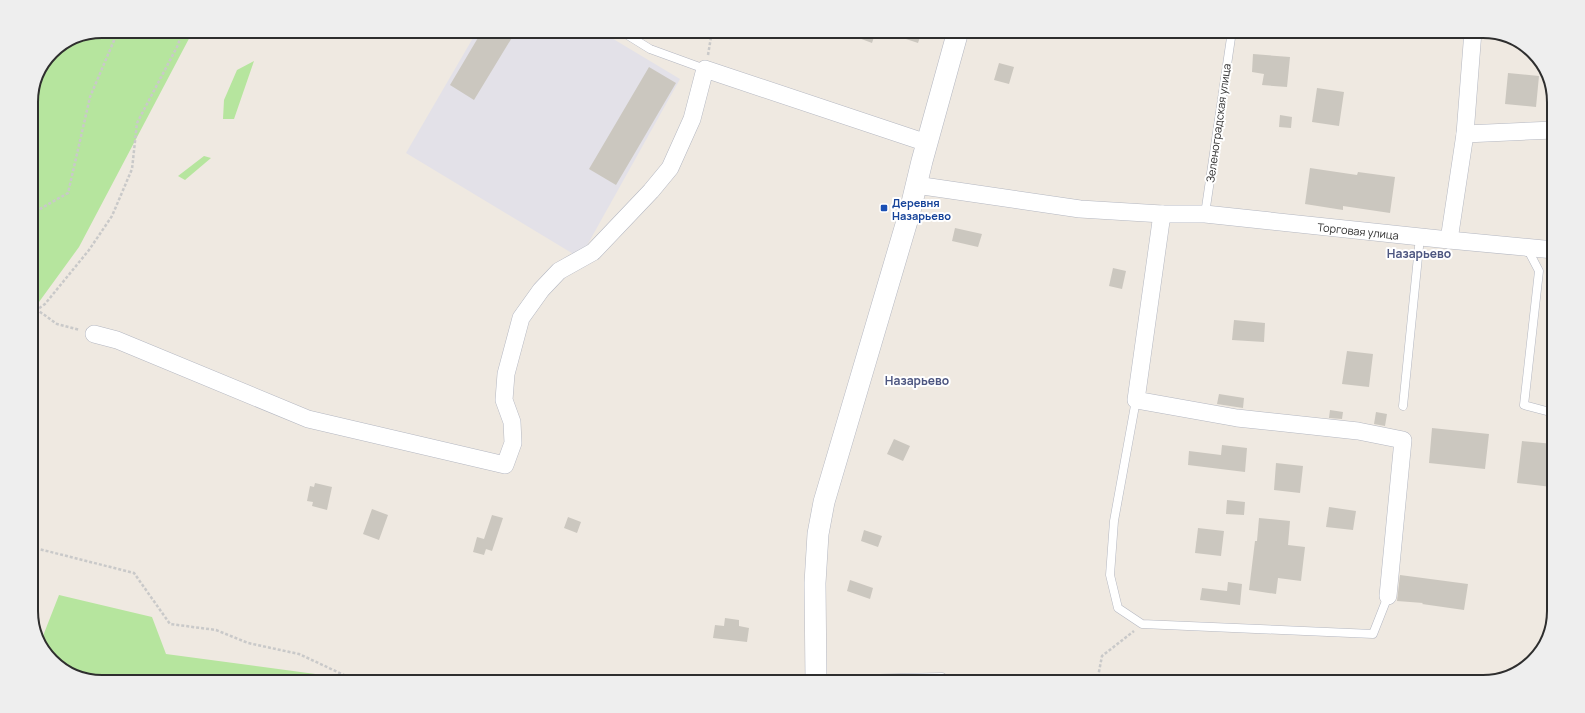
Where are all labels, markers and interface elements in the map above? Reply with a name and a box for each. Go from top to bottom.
street label: Зеленоградская улица [1202,62,1234,184]
place label: Деревня Назарьево [892,195,951,223]
marker: Деревня Назарьево [879,203,889,213]
street label: Торговая улица [1317,219,1400,242]
district label: Назарьево [1387,245,1451,262]
district label: Назарьево [885,372,949,389]

